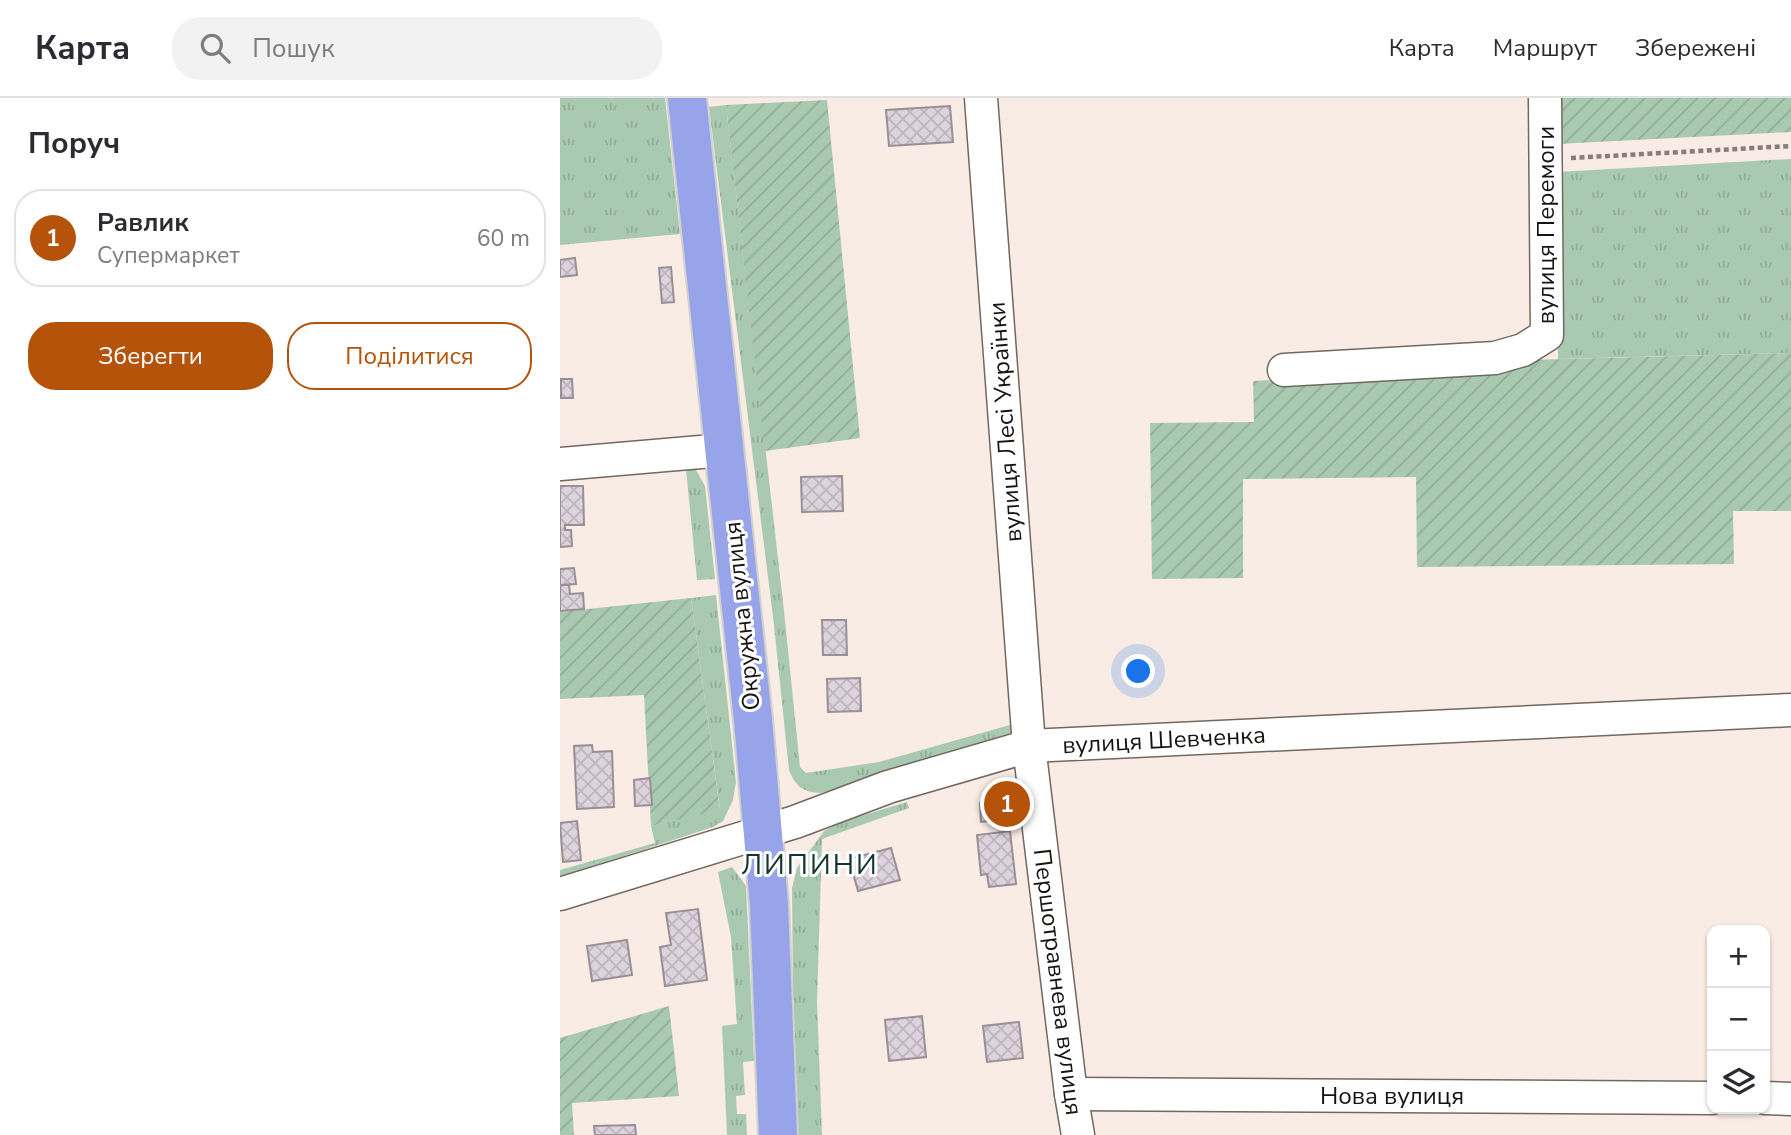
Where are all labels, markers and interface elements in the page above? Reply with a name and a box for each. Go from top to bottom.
search box [172,17,662,80]
text: Карта [35,26,130,71]
icon: search [196,29,234,67]
text: Пошук [252,31,335,66]
text: Карта [1389,32,1455,64]
text: Маршрут [1493,32,1597,64]
text: Збережені [1635,32,1756,64]
text: Поруч [28,123,120,164]
street label: вулиця Перемоги [1530,126,1562,324]
text: Равлик [97,205,189,240]
text: 1 [46,223,60,254]
text: 60 m [477,223,530,254]
text: Супермаркет [97,240,240,271]
street label: вулиця Лесі Українки [981,301,1029,543]
button: Зберегти [28,322,273,390]
button: Поділитися [287,322,532,390]
street label: Окружна вулиця [716,520,768,712]
your location [1121,654,1155,688]
street label: вулиця Шевченка [1062,719,1266,761]
pin: 1 [984,778,1030,830]
district label: ЛИПИНИ [741,846,879,884]
street label: Першотравнева вулиця [1026,847,1090,1117]
map controls [1707,925,1770,1114]
button: + [1707,925,1770,988]
button: − [1707,988,1770,1051]
button: layers [1707,1051,1770,1114]
street label: Нова вулиця [1320,1080,1464,1112]

